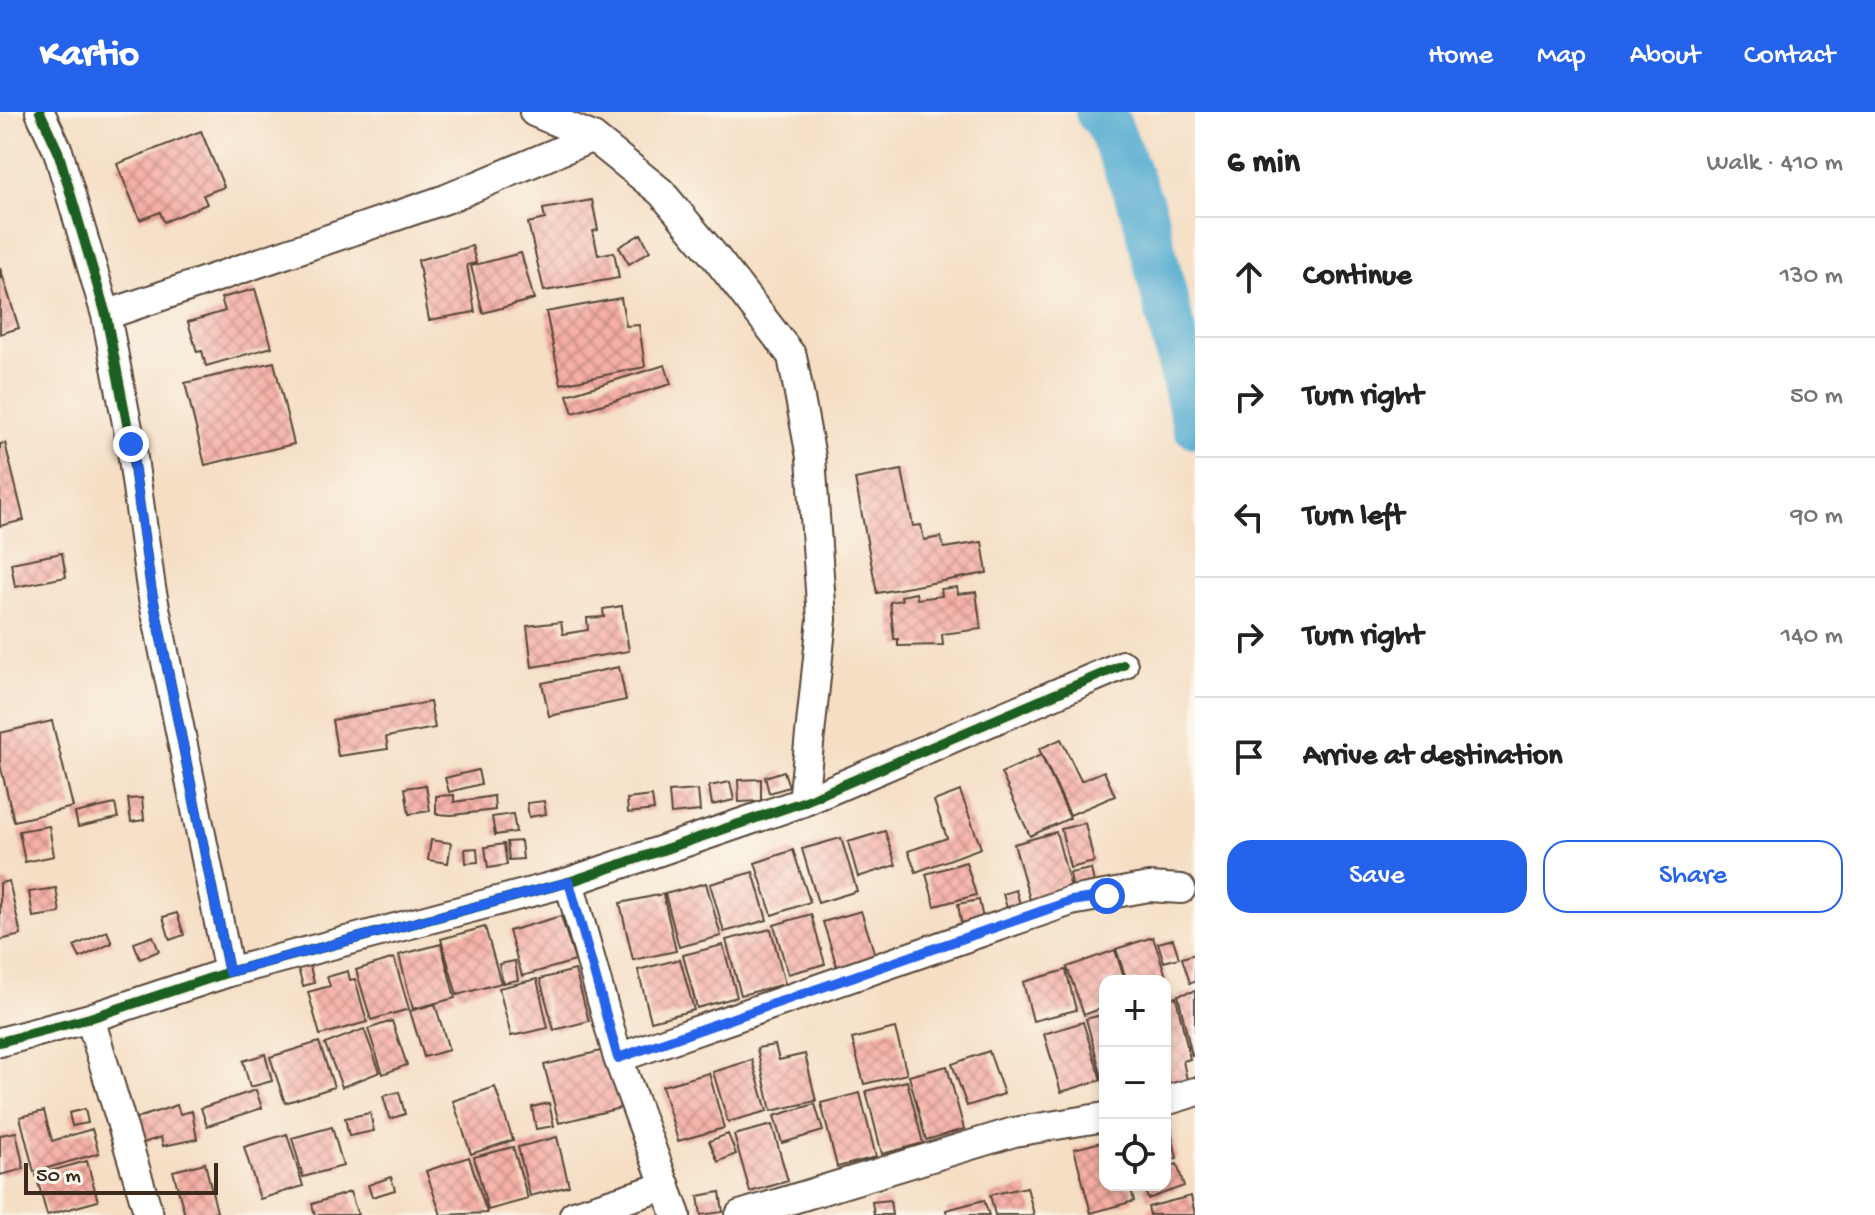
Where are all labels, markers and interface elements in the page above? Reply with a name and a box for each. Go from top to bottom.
text: Kartio [40,34,139,78]
text: Home [1428,40,1493,73]
text: Map [1537,40,1586,73]
text: About [1630,40,1700,73]
text: Contact [1744,40,1835,73]
text: 6 min [1227,144,1300,184]
text: Walk · 410 m [1706,149,1843,180]
icon: ahead [1227,255,1271,299]
text: Continue [1303,260,1412,295]
text: 130 m [1780,262,1843,293]
icon: right [1227,375,1271,419]
text: Turn right [1303,380,1423,415]
text: 50 m [1790,382,1843,413]
route end [113,426,149,462]
icon: left [1227,495,1271,539]
text: Turn left [1303,500,1404,535]
text: 90 m [1791,502,1843,533]
icon: right [1227,615,1271,659]
text: Turn right [1303,620,1423,655]
text: 140 m [1781,622,1843,653]
icon: arrive [1227,735,1271,779]
text: Arrive at destination [1303,740,1563,775]
button: Save [1227,840,1527,913]
button: Share [1543,840,1843,913]
route start [1089,878,1125,914]
map controls [1099,975,1171,1191]
button: + [1099,975,1171,1047]
button: − [1099,1047,1171,1119]
button: locate [1099,1119,1171,1191]
scale bar [24,1159,218,1195]
text: 50 m [36,1164,81,1190]

